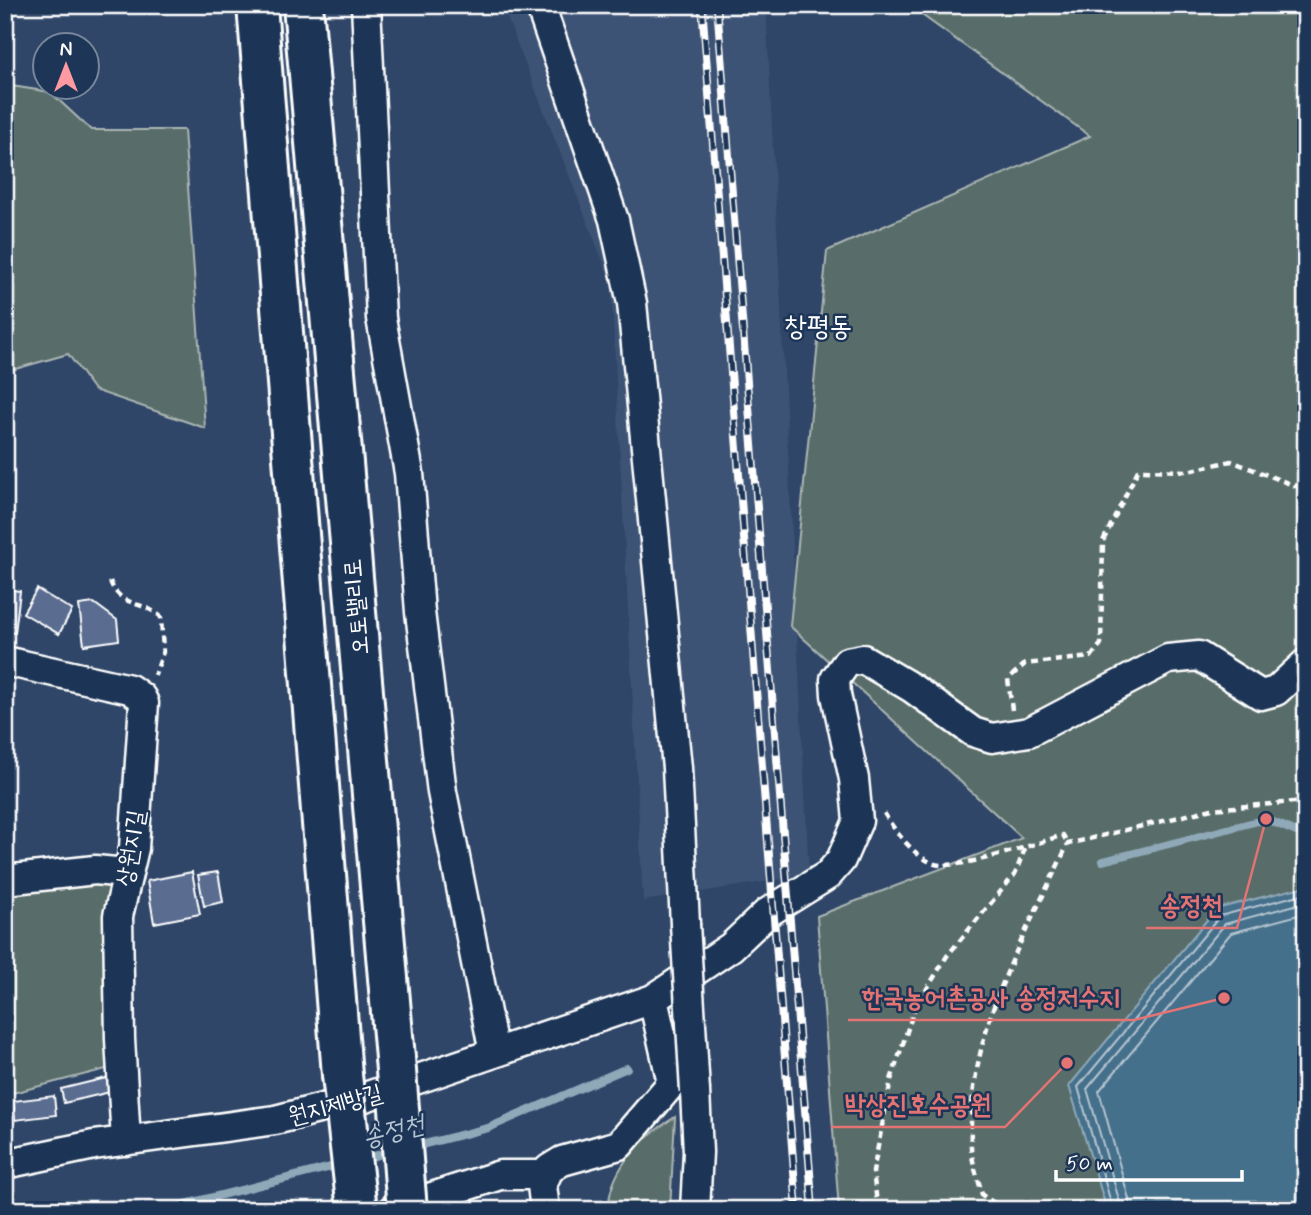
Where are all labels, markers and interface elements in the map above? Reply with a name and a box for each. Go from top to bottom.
north arrow [32,32,102,102]
text: N [60,38,72,63]
district label: 창평동 [784,309,852,346]
street label: 오토밸리로 [338,557,377,656]
street label: 상원지길 [110,808,153,889]
callout: 송정천 [1146,881,1237,928]
text: 송정천 [1160,890,1222,924]
callout: 한국농어촌공사 송정저수지 [848,973,1134,1020]
text: 한국농어촌공사 송정저수지 [861,982,1120,1016]
street label: 원지제방길 [285,1078,386,1133]
callout: 박상진호수공원 [831,1080,1005,1127]
text: 박상진호수공원 [845,1089,991,1123]
water label: 송정천 [359,1107,431,1156]
scale bar [1056,1138,1241,1182]
text: 50 m [1066,1150,1113,1178]

